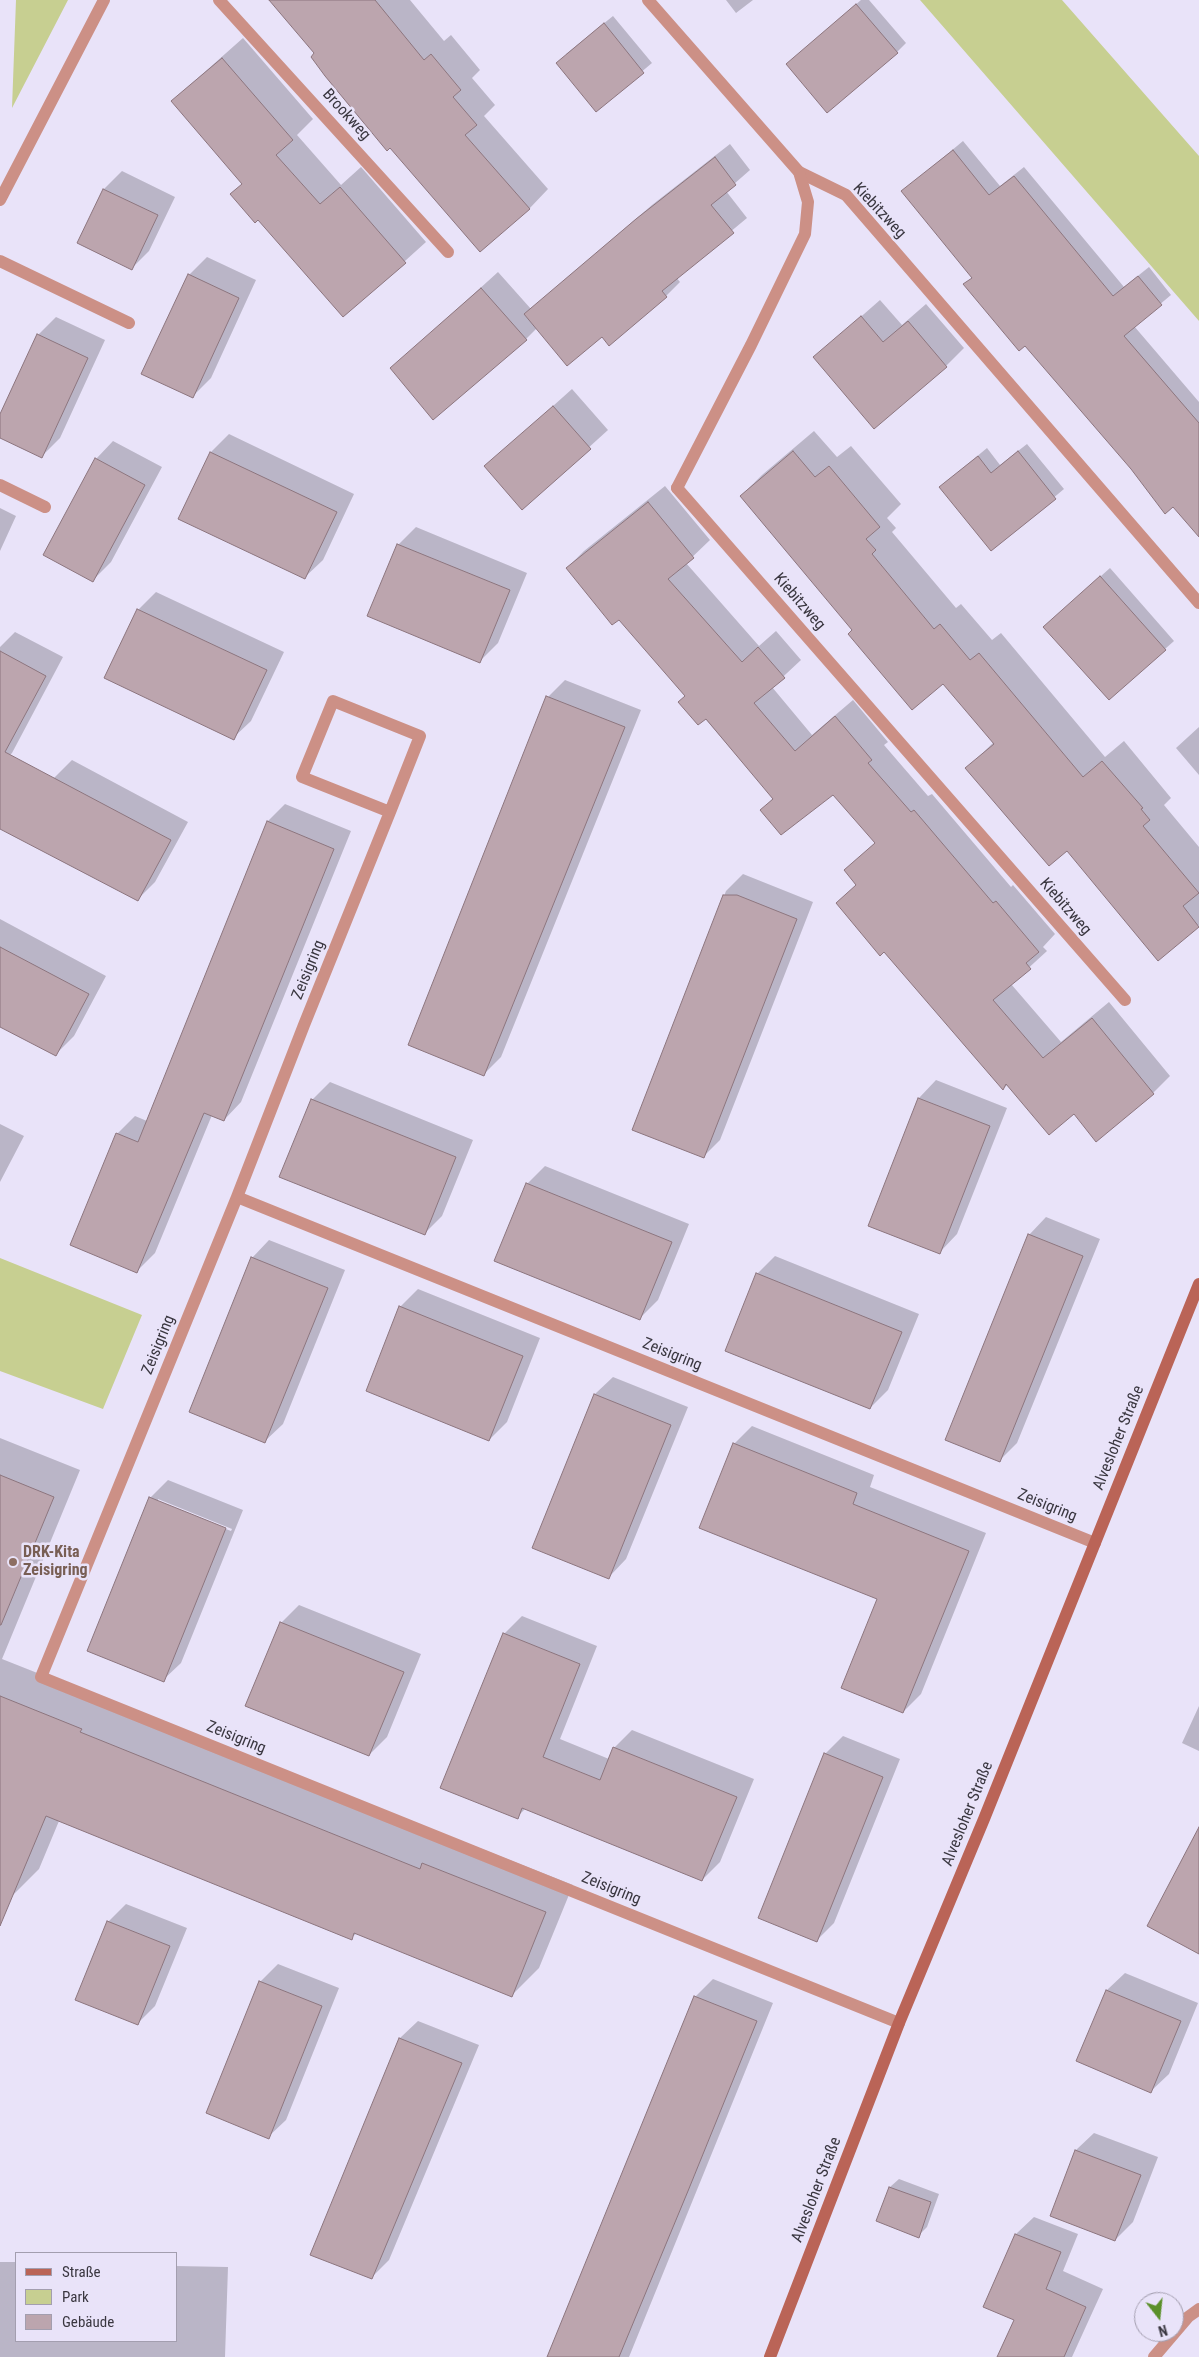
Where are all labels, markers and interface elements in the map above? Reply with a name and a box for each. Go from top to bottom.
street label: Brookweg [318,85,374,145]
street label: Kiebitzweg [848,179,910,243]
street label: Kiebitzweg [769,570,829,634]
street label: Kiebitzweg [1035,875,1095,939]
street label: Zeisigring [288,937,330,1003]
street label: Zeisigring [138,1312,180,1378]
street label: Zeisigring [639,1334,705,1376]
street label: Alvesloher Straße [1089,1383,1149,1493]
street label: Zeisigring [1014,1485,1080,1527]
place label: DRK-Kita Zeisigring [23,1543,88,1581]
marker: DRK-Kita Zeisigring [7,1556,19,1568]
street label: Zeisigring [203,1717,269,1759]
street label: Alvesloher Straße [938,1759,998,1869]
street label: Zeisigring [578,1868,644,1910]
street label: Alvesloher Straße [788,2135,846,2245]
legend [15,2252,178,2342]
text: Straße [62,2263,101,2281]
text: Park [62,2288,89,2306]
north arrow [1134,2292,1184,2342]
text: Gebäude [62,2313,114,2331]
text: N [1157,2322,1169,2339]

